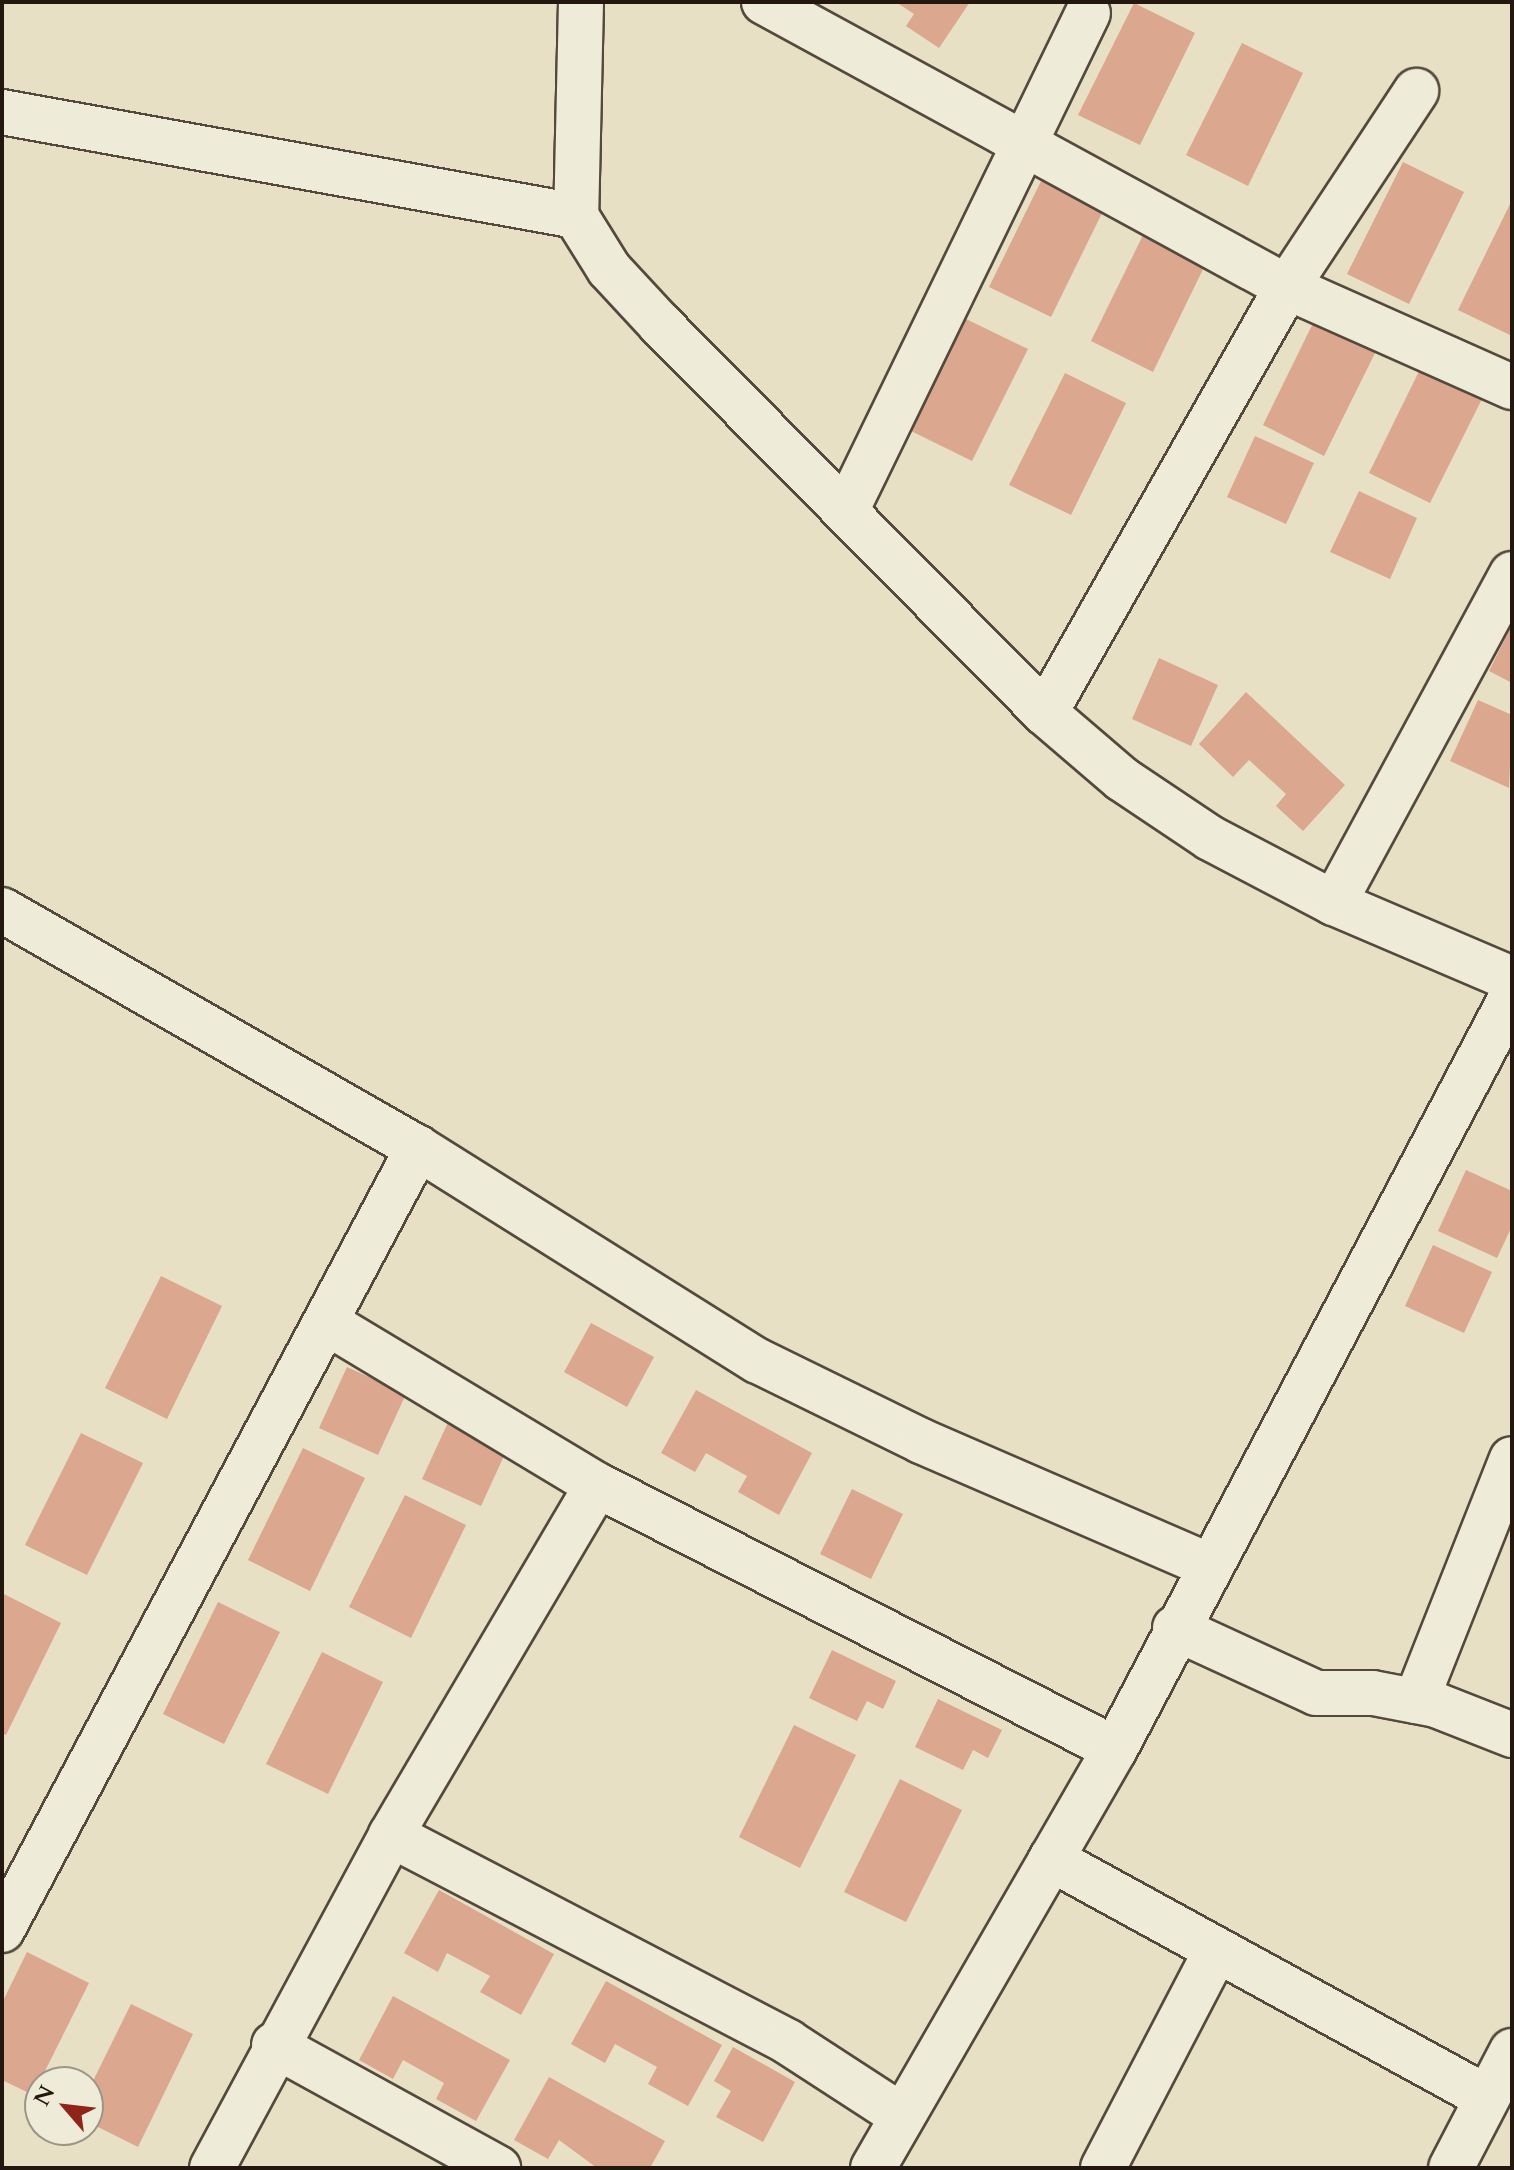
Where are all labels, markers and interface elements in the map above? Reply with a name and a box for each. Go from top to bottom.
north arrow [24,2066,104,2146]
text: N [27,2080,62,2111]

